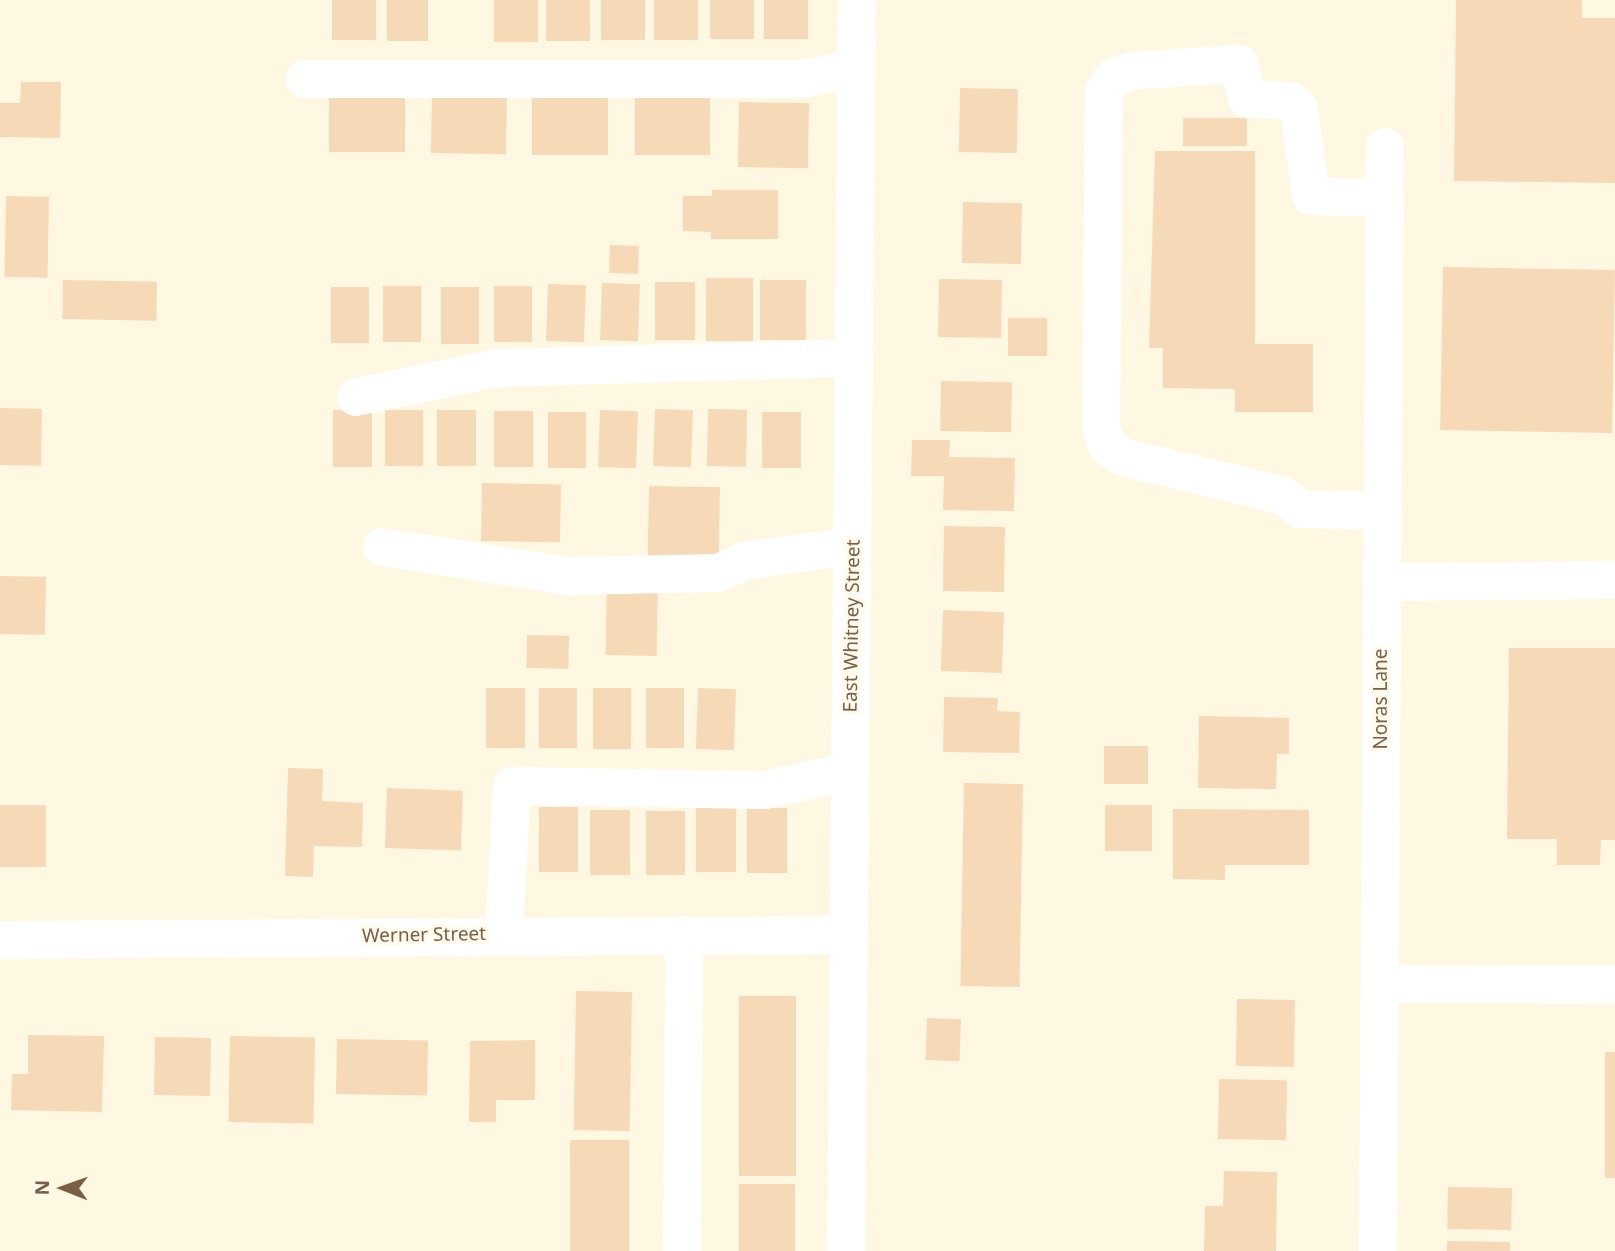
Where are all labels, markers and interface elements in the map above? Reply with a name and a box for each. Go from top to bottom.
street label: East Whitney Street [839,539,865,713]
street label: Noras Lane [1370,648,1392,750]
street label: Werner Street [362,923,486,947]
north arrow [28,1153,98,1223]
text: N [29,1180,55,1196]

